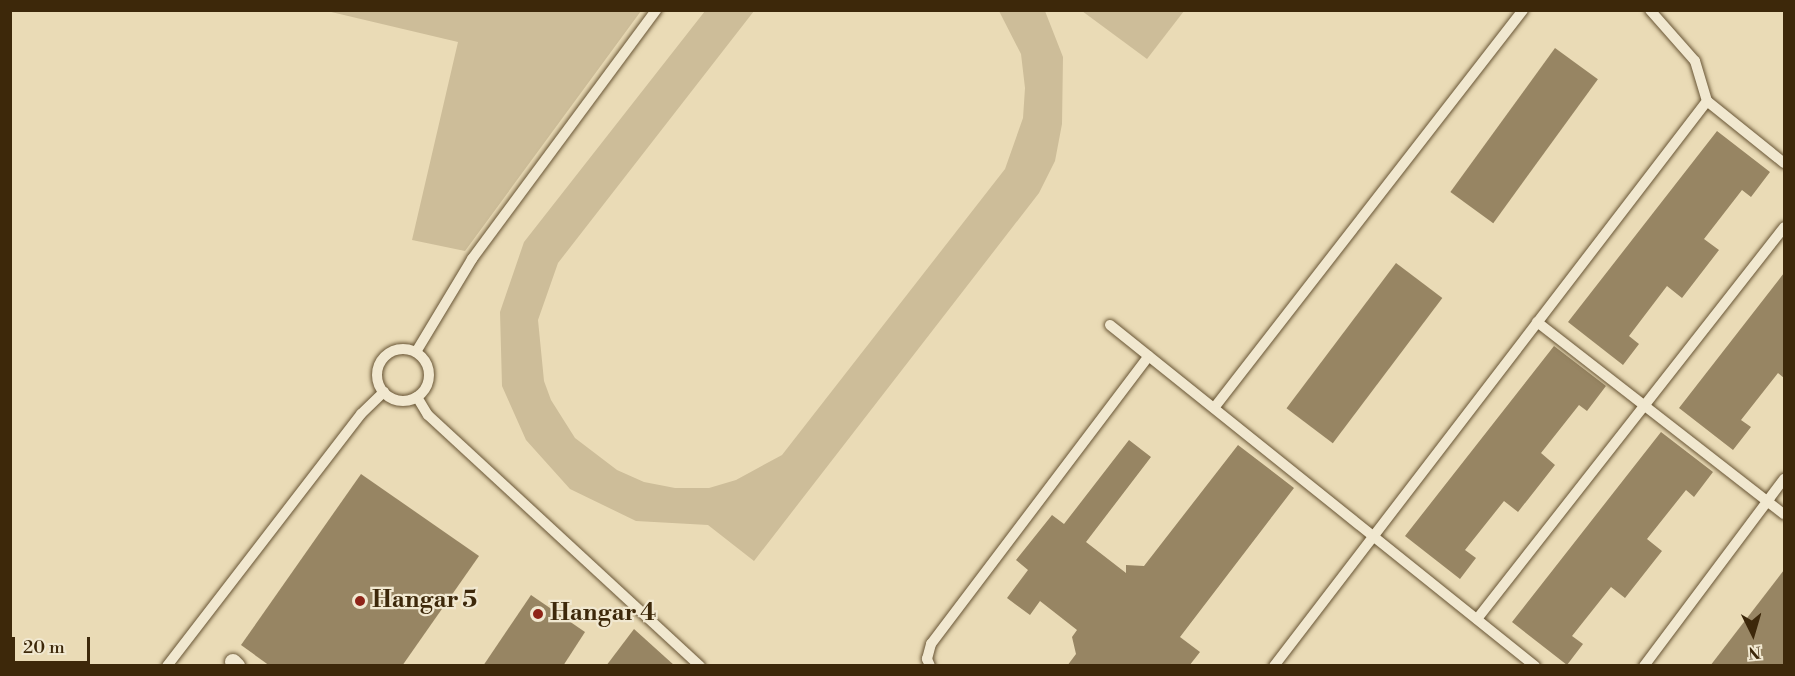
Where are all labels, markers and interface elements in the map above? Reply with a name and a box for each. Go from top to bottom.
place label: Hangar 5 [372,587,477,615]
marker: Hangar 5 [353,594,367,608]
place label: Hangar 4 [550,600,656,628]
north arrow [1723,604,1783,664]
marker: Hangar 4 [531,607,545,621]
scale bar [15,625,93,663]
text: 20 m [23,636,65,659]
text: N [1747,641,1762,662]

